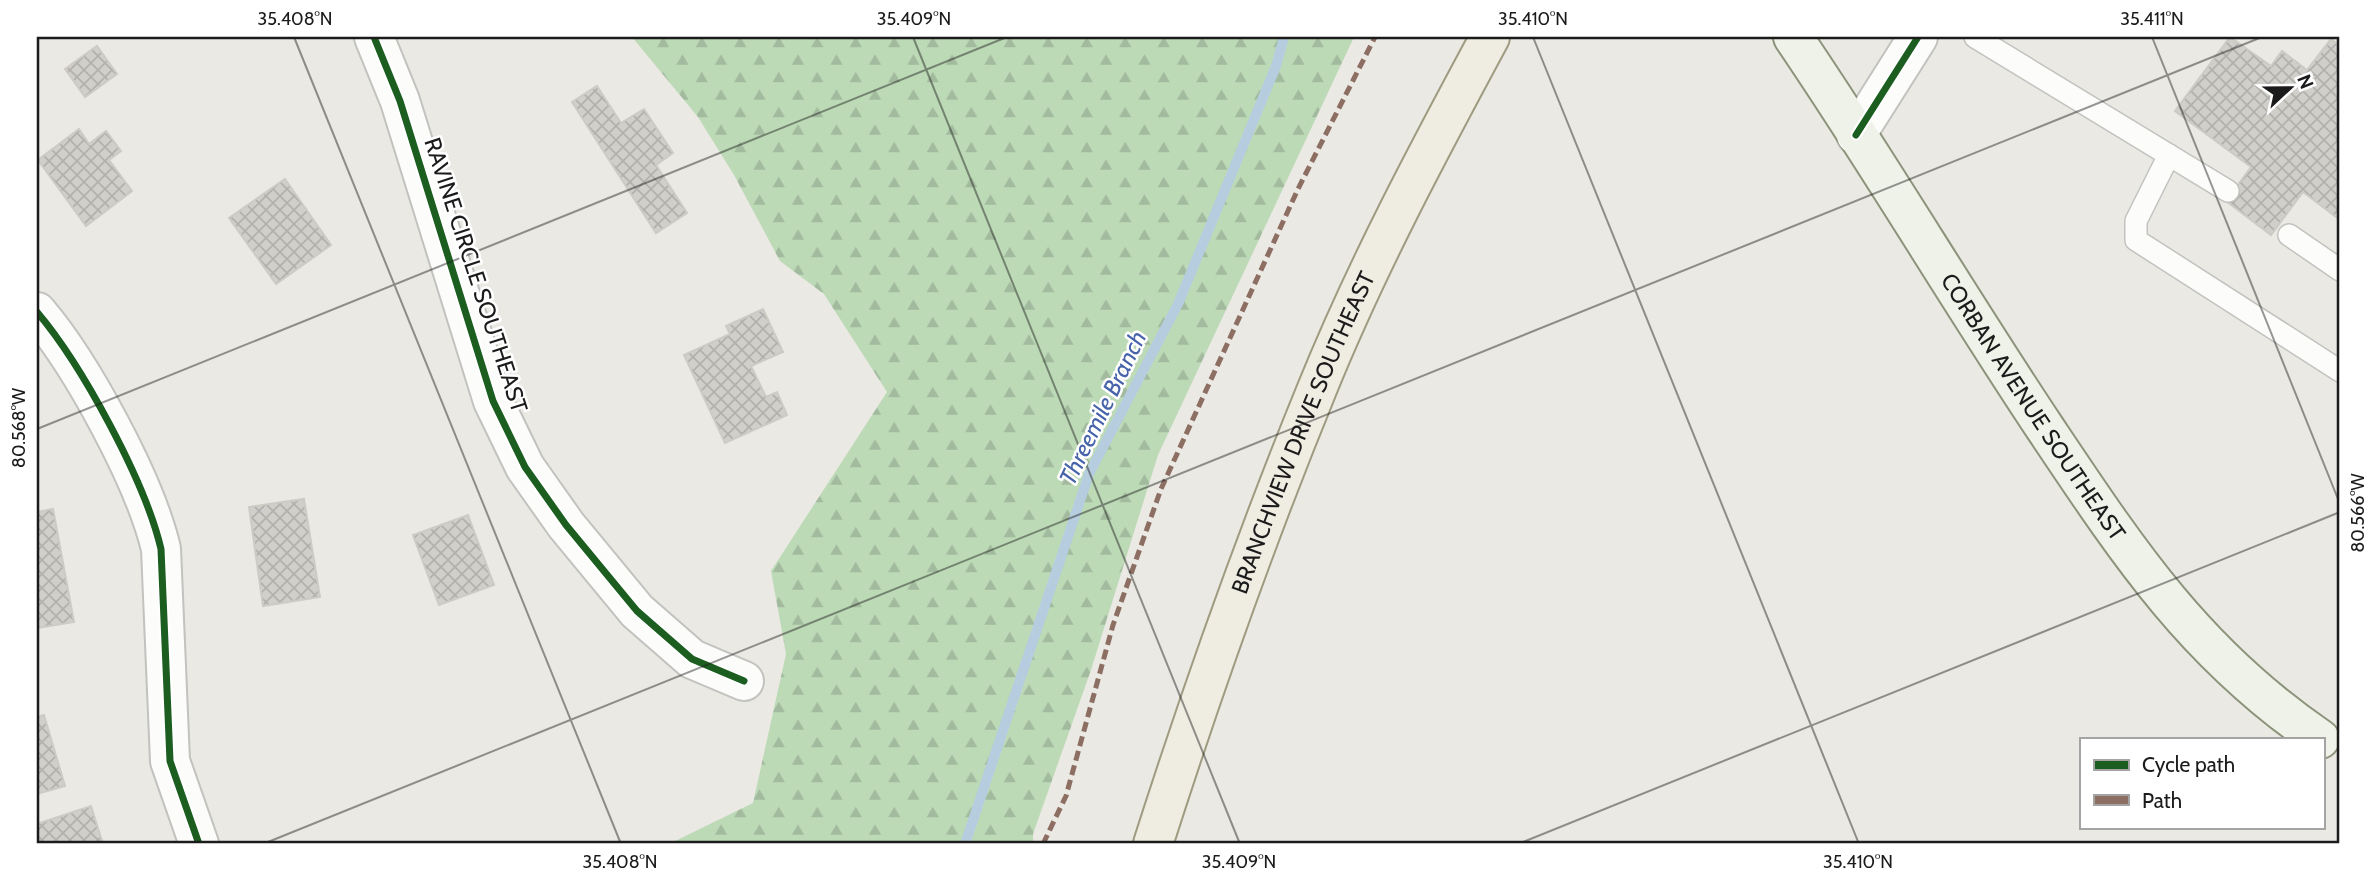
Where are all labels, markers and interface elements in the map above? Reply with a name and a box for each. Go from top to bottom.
text: 35.408°N [257,8,333,30]
text: 35.409°N [877,8,951,30]
text: 35.410°N [1498,8,1568,30]
text: 35.411°N [2120,8,2184,30]
north arrow [2254,52,2324,122]
text: N [2292,71,2318,92]
street label: RAVINE CIRCLE SOUTHEAST [418,134,534,416]
street label: BRANCHVIEW DRIVE SOUTHEAST [1225,267,1381,598]
street label: CORBAN AVENUE SOUTHEAST [1935,268,2132,546]
water label: Threemile Branch [1053,326,1152,489]
text: 80.568°W [8,388,30,468]
text: 80.566°W [2347,473,2369,553]
legend [2080,738,2324,828]
text: Cycle path [2142,752,2235,777]
text: Path [2142,788,2182,813]
text: 35.408°N [582,851,658,873]
text: 35.409°N [1202,851,1276,873]
text: 35.410°N [1823,851,1893,873]

